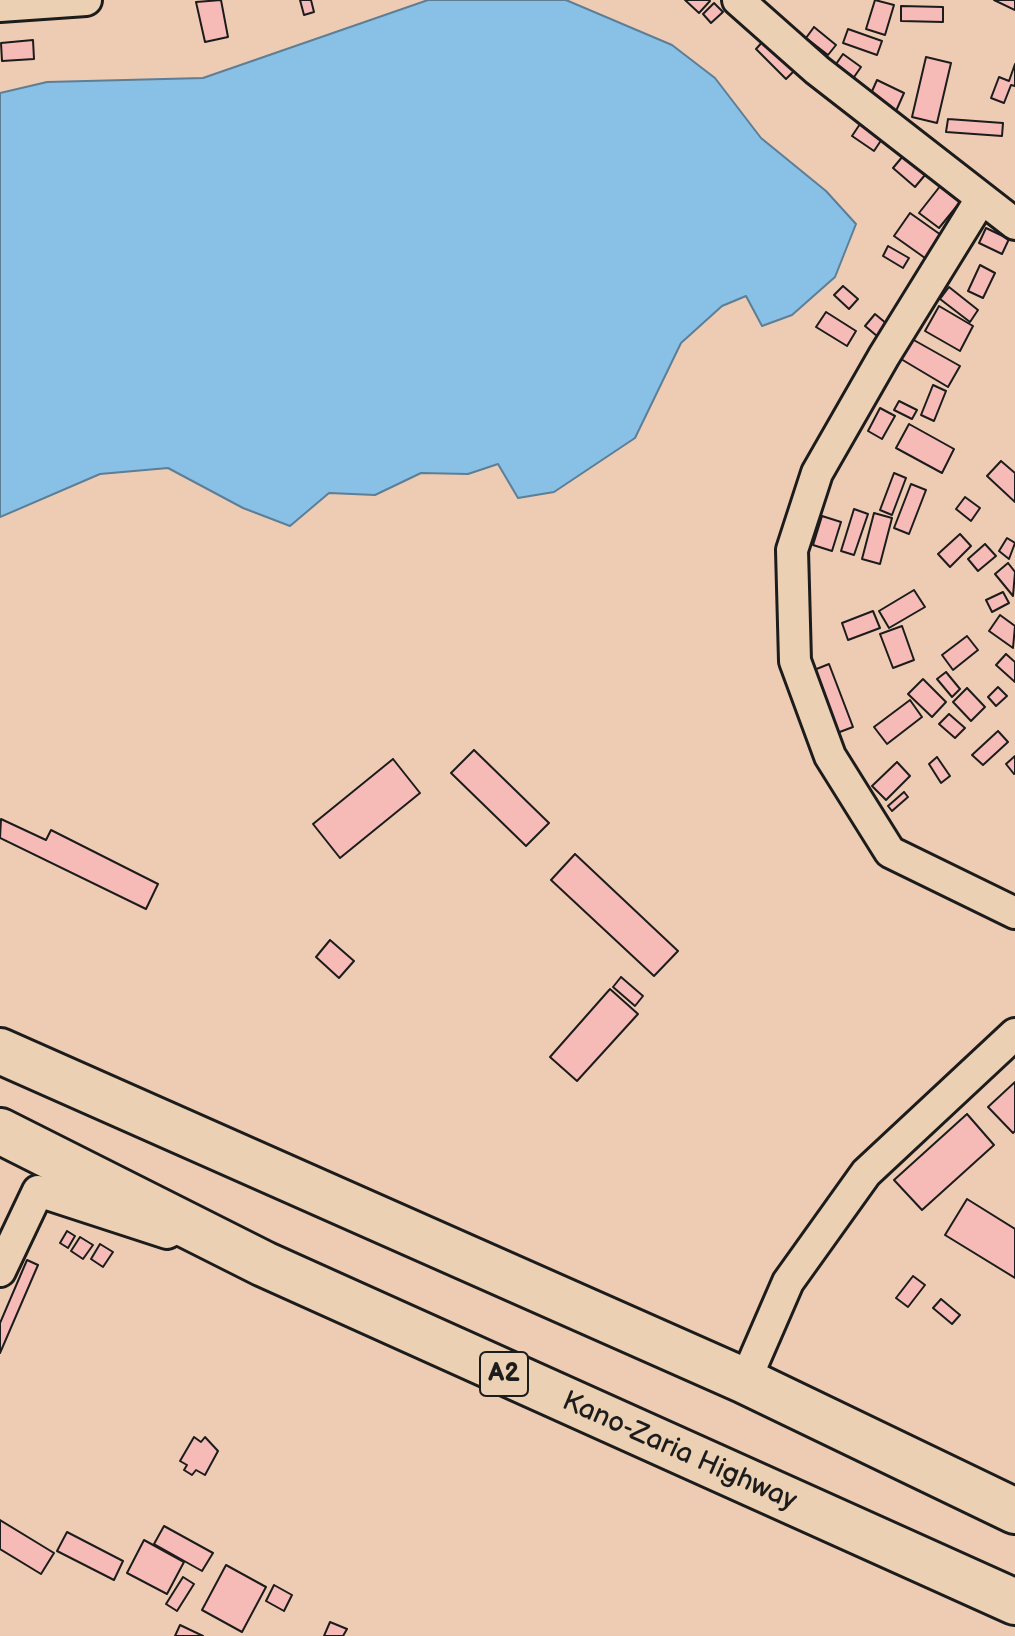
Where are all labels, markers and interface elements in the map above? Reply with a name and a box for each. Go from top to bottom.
road number: A2 [480,1352,528,1396]
street label: Kano-Zaria Highway [557,1385,801,1519]

